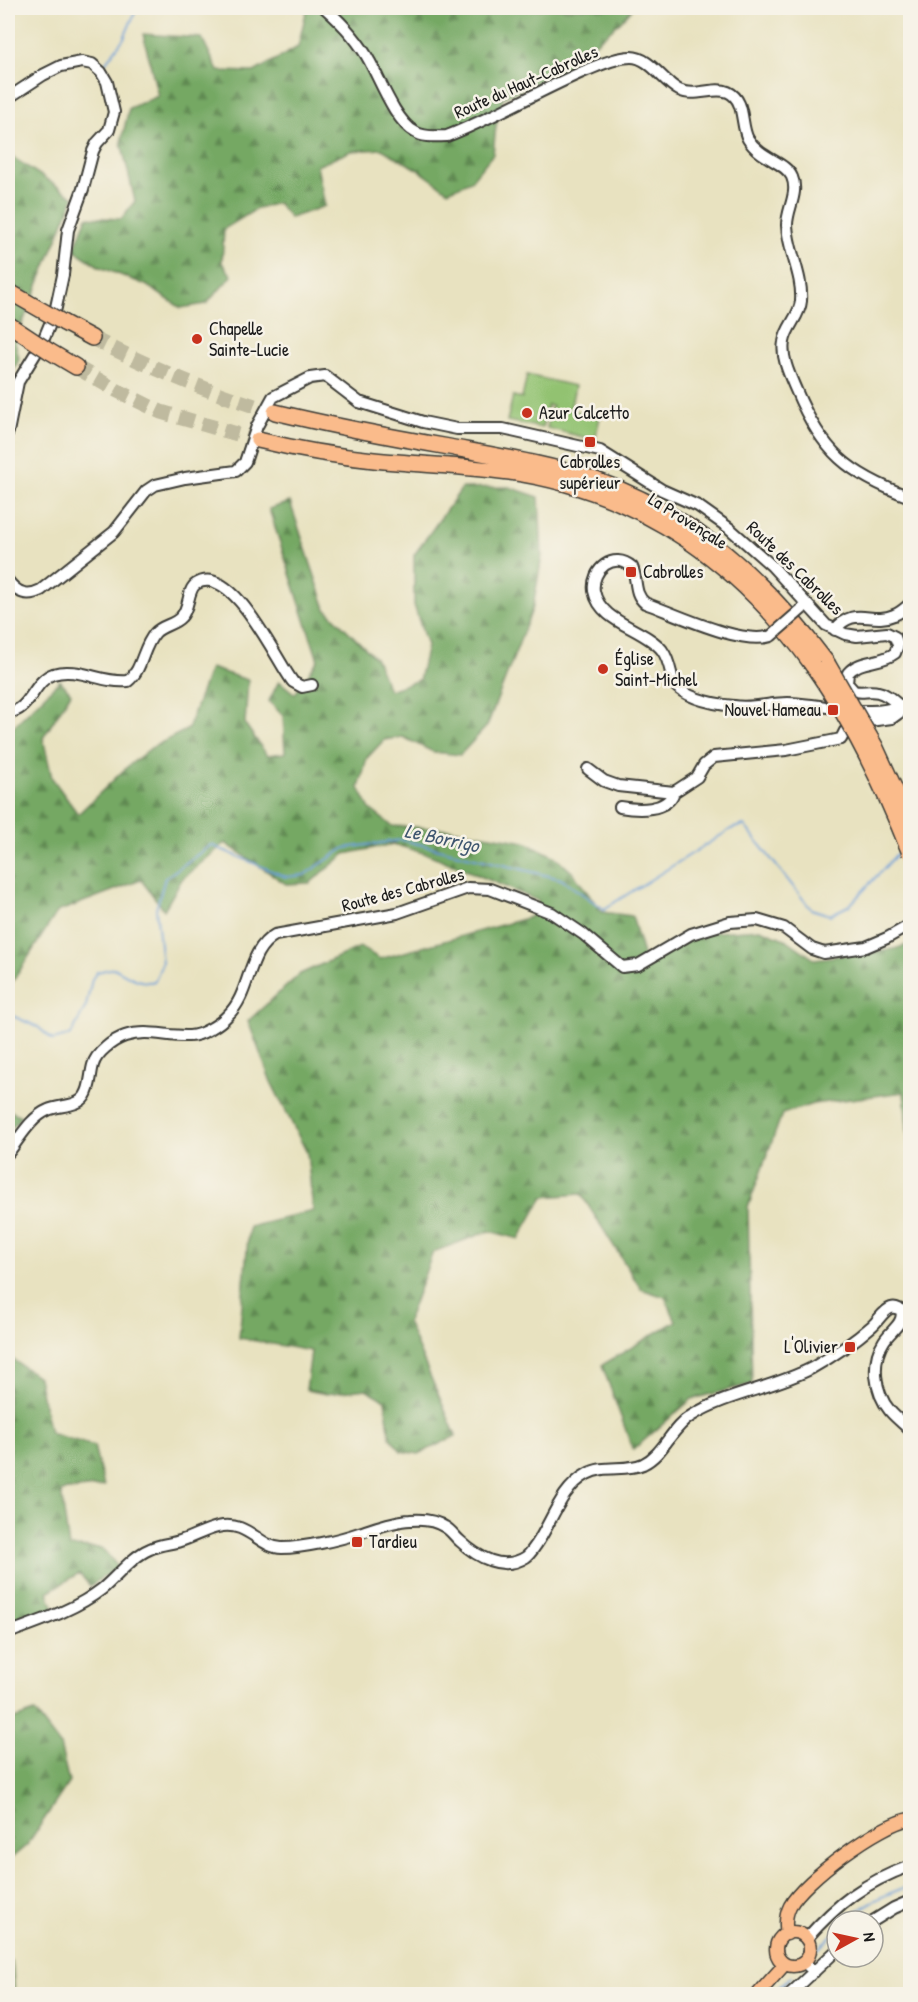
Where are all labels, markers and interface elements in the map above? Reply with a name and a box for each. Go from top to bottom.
street label: Route du Haut-Cabrolles [450,39,602,124]
place label: Chapelle Sainte-Lucie [209,316,289,362]
marker: Chapelle Sainte-Lucie [190,332,204,346]
place label: Azur Calcetto [539,400,629,425]
marker: Azur Calcetto [520,406,534,420]
marker: Cabrolles supérieur [583,435,597,449]
place label: Cabrolles supérieur [559,449,621,495]
street label: La Provençale [644,486,733,555]
street label: Route des Cabrolles [741,515,849,620]
place label: Cabrolles [643,559,703,584]
marker: Cabrolles [624,565,638,579]
place label: Église Saint-Michel [615,646,697,692]
marker: Église Saint-Michel [596,662,610,676]
place label: Nouvel Hameau [725,697,821,722]
marker: Nouvel Hameau [826,703,840,717]
water label: Le Borrigo [402,817,484,860]
street label: Route des Cabrolles [339,861,467,918]
place label: L'Olivier [784,1334,838,1359]
marker: L'Olivier [843,1340,857,1354]
place label: Tardieu [369,1529,417,1554]
marker: Tardieu [350,1535,364,1549]
north arrow [825,1909,885,1969]
text: N [858,1931,881,1943]

